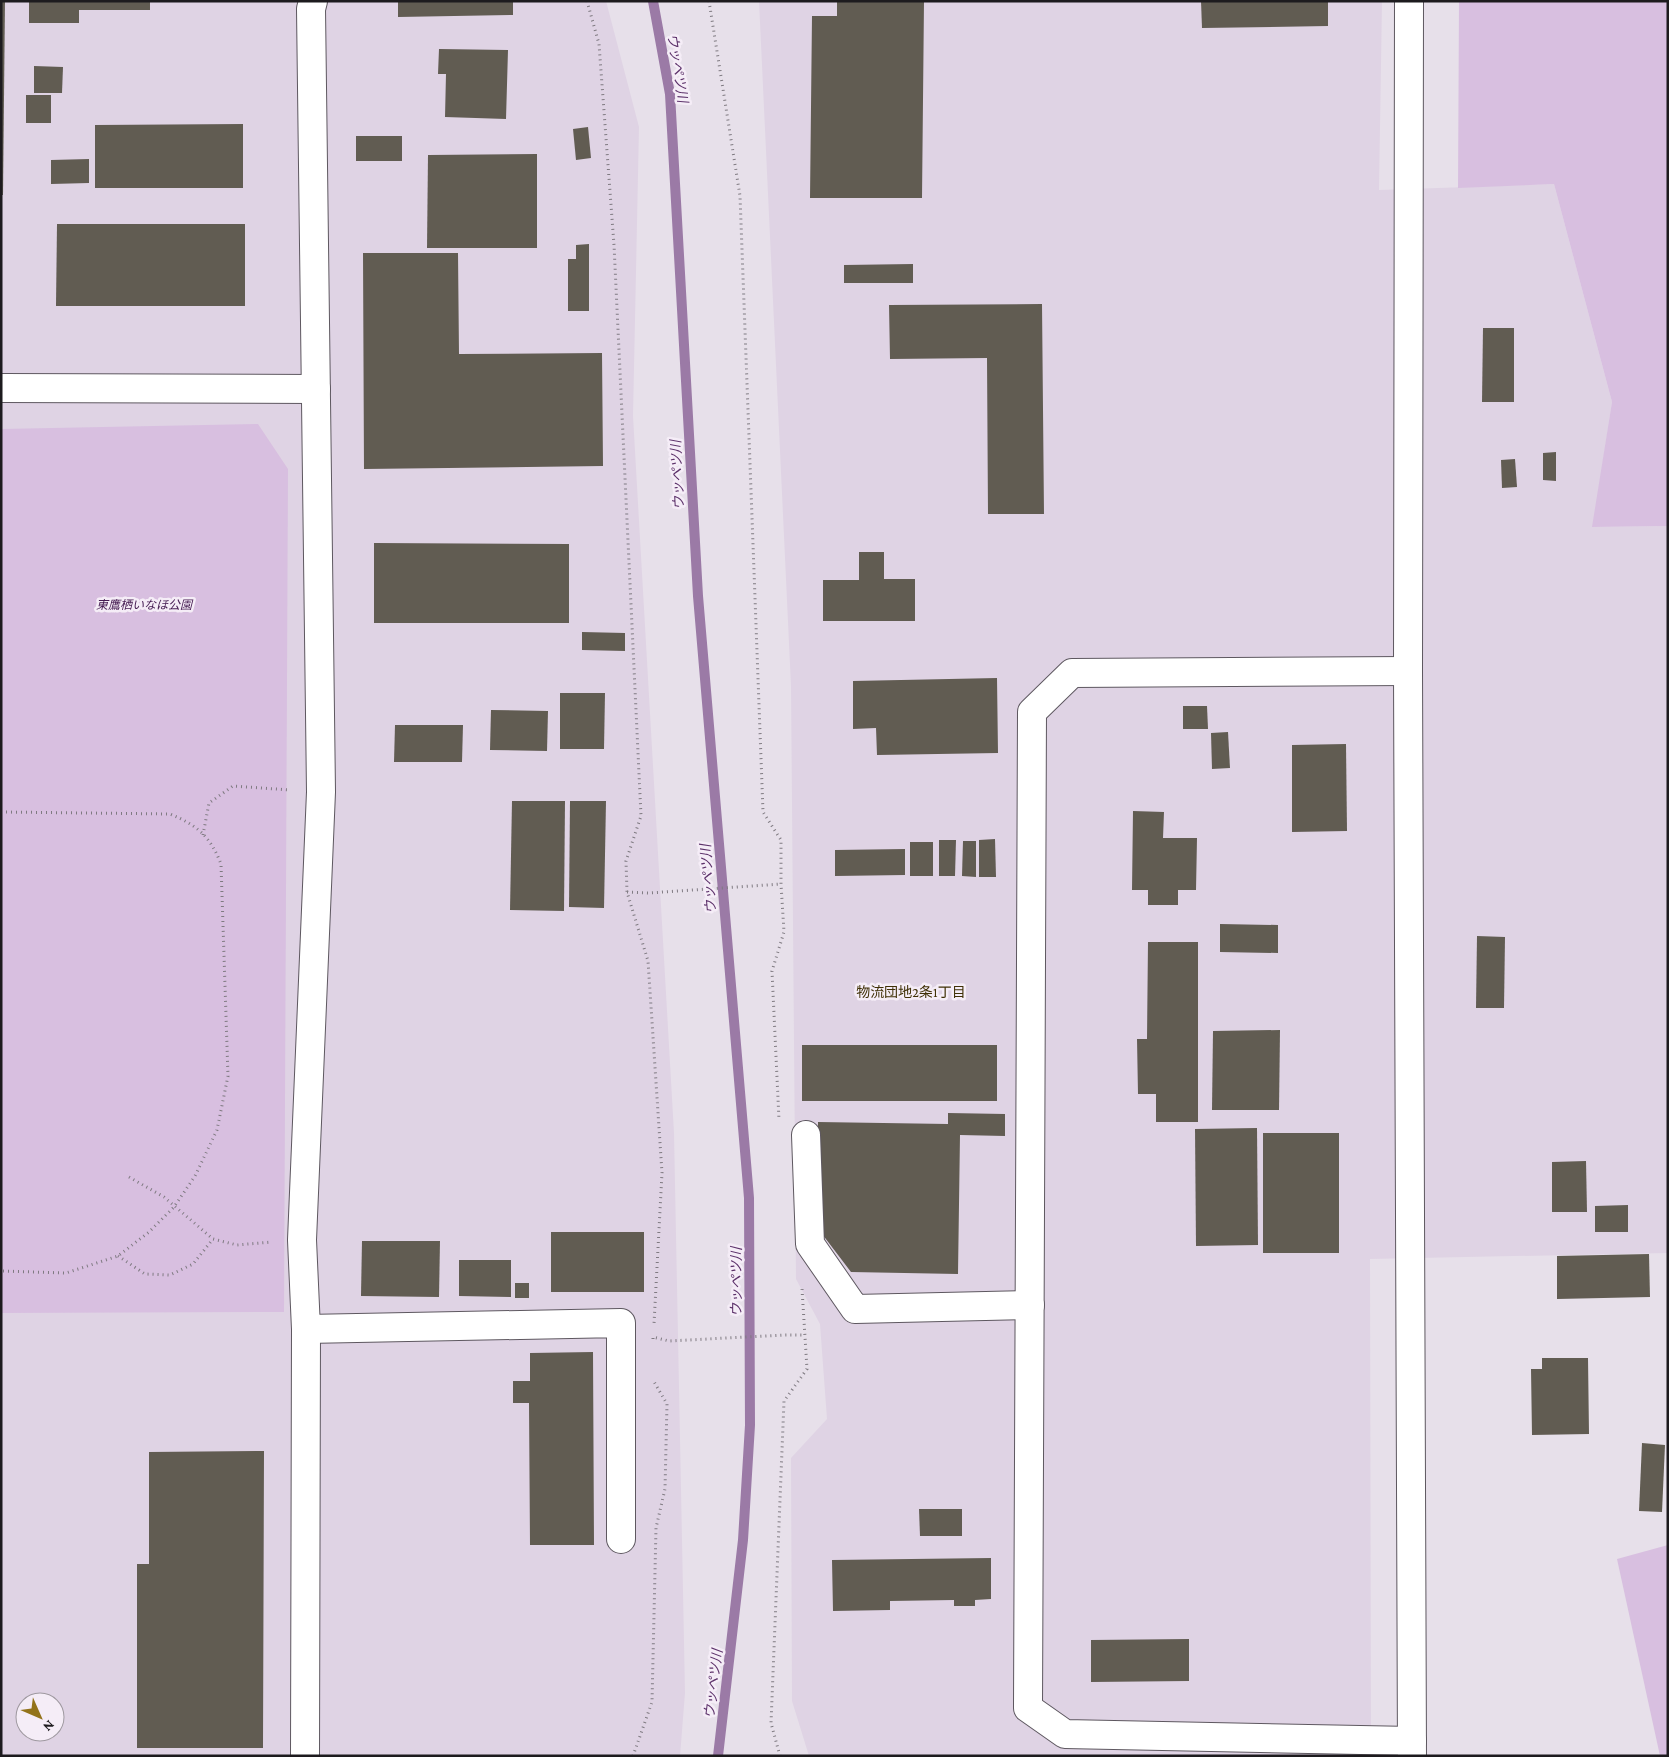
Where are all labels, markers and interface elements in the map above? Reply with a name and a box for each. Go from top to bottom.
water label: ウッペツ川 [665,32,692,106]
water label: ウッペツ川 [667,438,687,510]
park label: 東鷹栖いなほ公園 [96,598,194,612]
water label: ウッペツ川 [697,841,719,915]
district label: 物流団地2条1丁目 [856,984,966,1000]
water label: ウッペツ川 [728,1245,744,1317]
water label: ウッペツ川 [701,1646,725,1720]
north arrow [15,1692,65,1742]
text: N [40,1717,58,1736]

